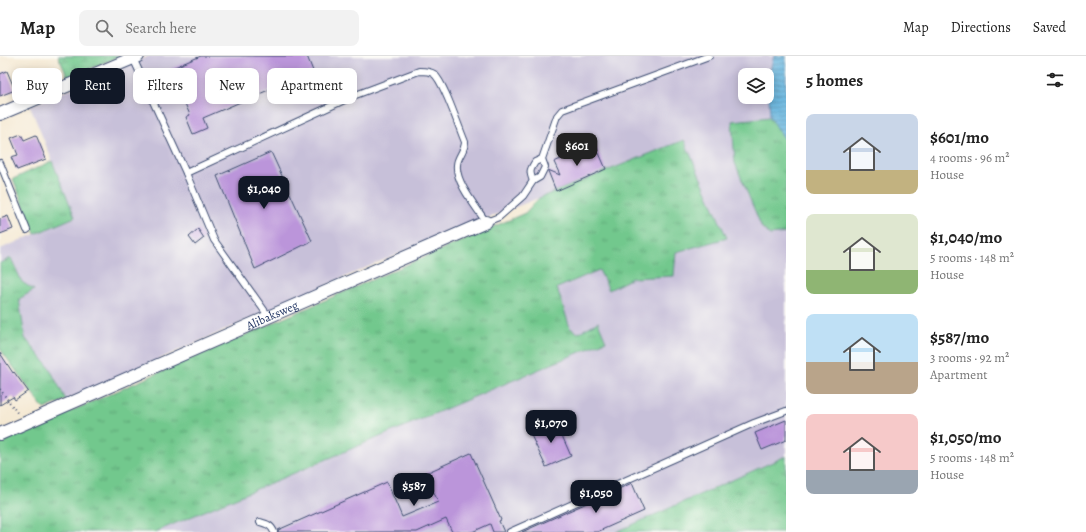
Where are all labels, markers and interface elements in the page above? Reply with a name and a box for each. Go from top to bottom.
search box [79,10,359,46]
text: Map [20,15,55,41]
icon: search [93,17,115,39]
text: Search here [125,18,197,38]
text: Map [903,18,929,37]
text: Directions [951,18,1011,37]
text: Saved [1033,18,1066,37]
chip: Buy [12,68,62,104]
chip: Rent [70,68,125,104]
chip: Filters [133,68,197,104]
chip: New [205,68,259,104]
chip: Apartment [267,68,357,104]
map controls [738,68,774,104]
button: layers [738,68,774,104]
text: 5 homes [806,69,863,92]
icon: filters [1044,69,1066,91]
text: $601/mo [930,126,989,149]
icon: home [838,130,886,178]
pin: $601 [553,133,601,167]
text: $601 [565,137,589,154]
text: 4 rooms · 96 m² [930,149,1010,166]
text: House [930,166,964,183]
pin: $1,040 [231,176,297,210]
text: $1,040 [247,180,281,197]
text: $1,040/mo [930,226,1002,249]
icon: home [838,230,886,278]
text: 5 rooms · 148 m² [930,249,1014,266]
text: House [930,266,964,283]
street label: Alibaksweg [243,297,301,334]
text: $587/mo [930,326,989,349]
icon: home [838,330,886,378]
text: 3 rooms · 92 m² [930,349,1009,366]
text: Apartment [930,366,988,383]
pin: $1,070 [518,410,584,444]
text: $1,070 [535,414,567,431]
text: $1,050/mo [930,426,1002,449]
icon: home [838,430,886,478]
text: 5 rooms · 148 m² [930,449,1014,466]
text: House [930,466,964,483]
pin: $587 [390,473,438,507]
text: $587 [402,477,426,494]
pin: $1,050 [563,480,629,514]
text: $1,050 [580,484,612,501]

